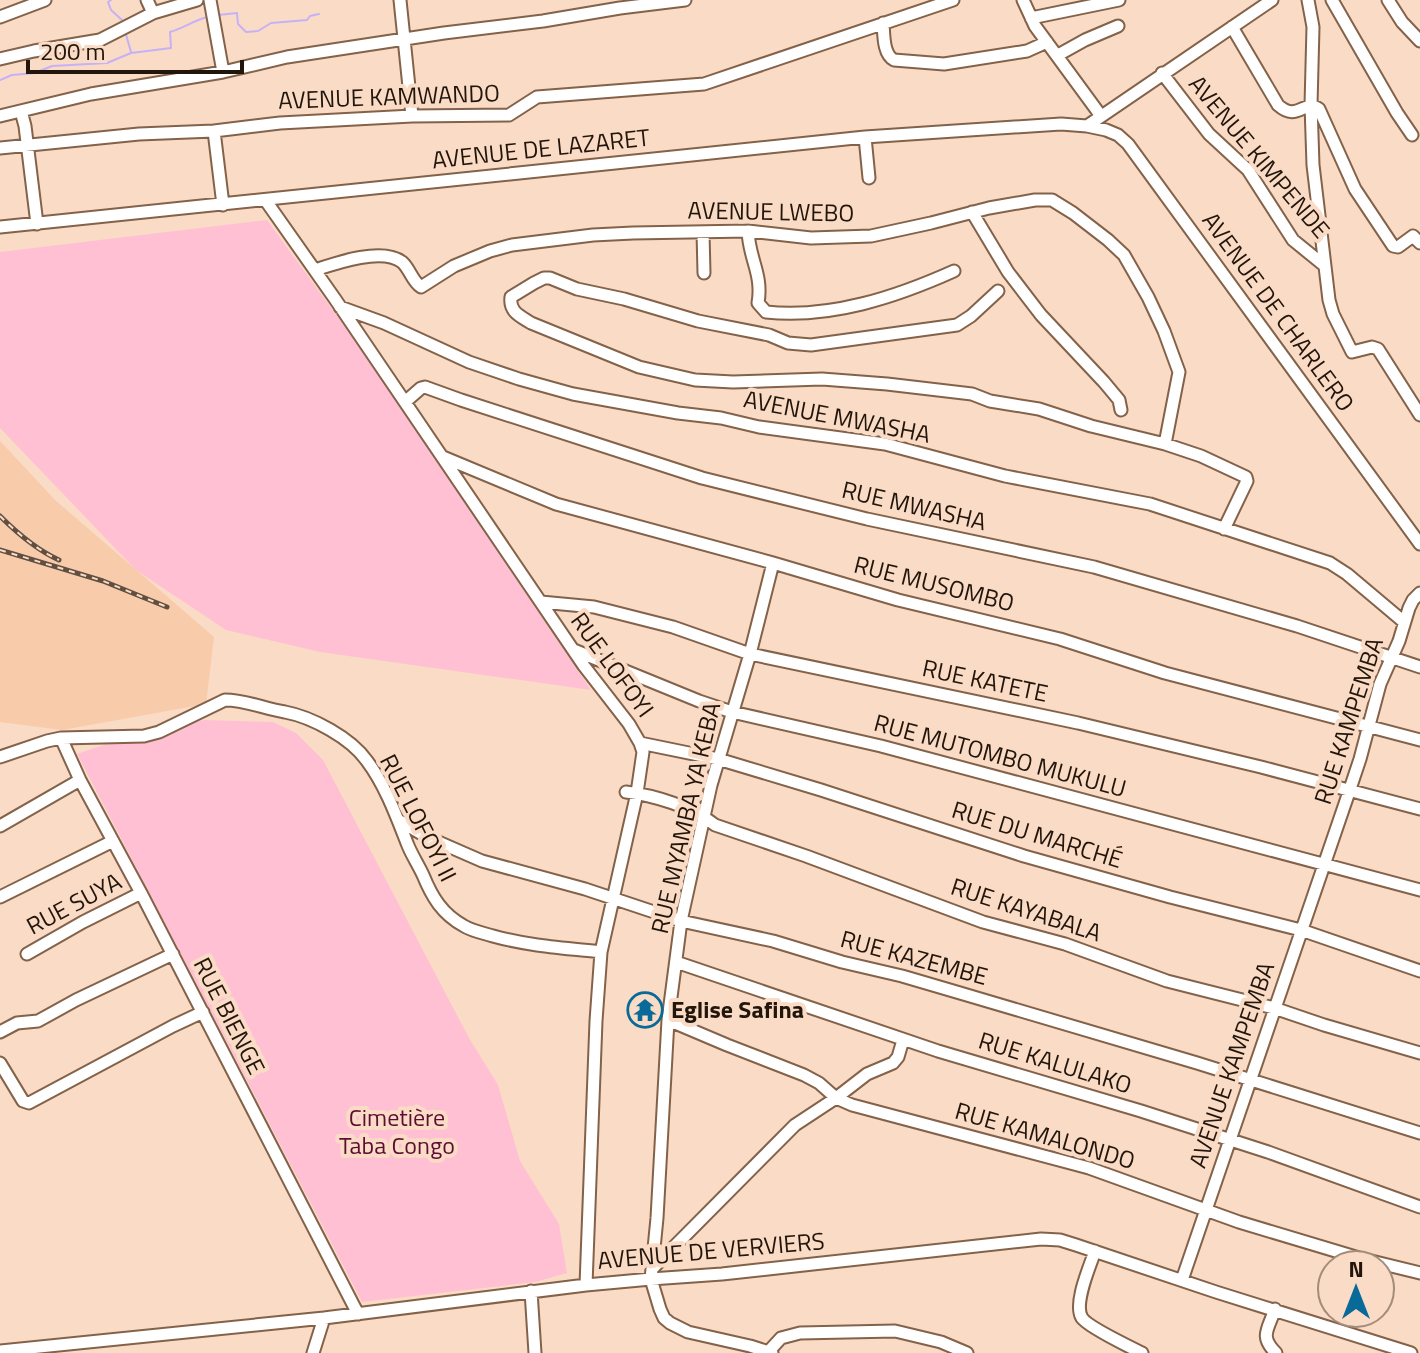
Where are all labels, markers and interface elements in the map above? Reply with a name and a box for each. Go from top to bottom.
scale bar [28,24,242,74]
text: 200 m [40,33,106,69]
street label: AVENUE KIMPENDE [1181,67,1339,246]
street label: AVENUE KAMWANDO [277,74,500,118]
street label: AVENUE DE LAZARET [430,119,652,177]
street label: AVENUE LWEBO [687,192,855,230]
street label: AVENUE DE CHARLERO [1194,204,1364,419]
street label: AVENUE MWASHA [741,380,934,452]
street label: RUE MWASHA [838,471,990,539]
street label: RUE MUSOMBO [850,546,1018,620]
street label: RUE LOFOYI [562,604,663,724]
street label: RUE KAMPEMBA [1304,633,1392,809]
street label: RUE KATETE [919,649,1051,711]
street label: RUE MYAMBA YA KEBA [641,699,729,937]
street label: RUE MUTOMBO MUKULU [870,704,1130,806]
street label: RUE LOFOYI II [371,747,467,888]
street label: RUE DU MARCHÉ [947,791,1127,877]
street label: RUE SUYA [19,863,128,943]
street label: RUE KAYABALA [946,868,1106,950]
street label: RUE KAZEMBE [837,920,992,994]
street label: RUE BIENGE [185,951,275,1080]
street label: AVENUE KAMPEMBA [1179,957,1283,1173]
temple icon: Eglise Safina [626,991,664,1029]
place label: Eglise Safina [671,991,804,1027]
street label: RUE KALULAKO [974,1022,1136,1102]
street label: RUE KAMALONDO [951,1092,1139,1178]
park label: Cimetière Taba Congo [339,1099,455,1163]
street label: AVENUE DE VERVIERS [596,1222,826,1278]
north arrow [1316,1249,1396,1329]
text: N [1348,1252,1364,1286]

